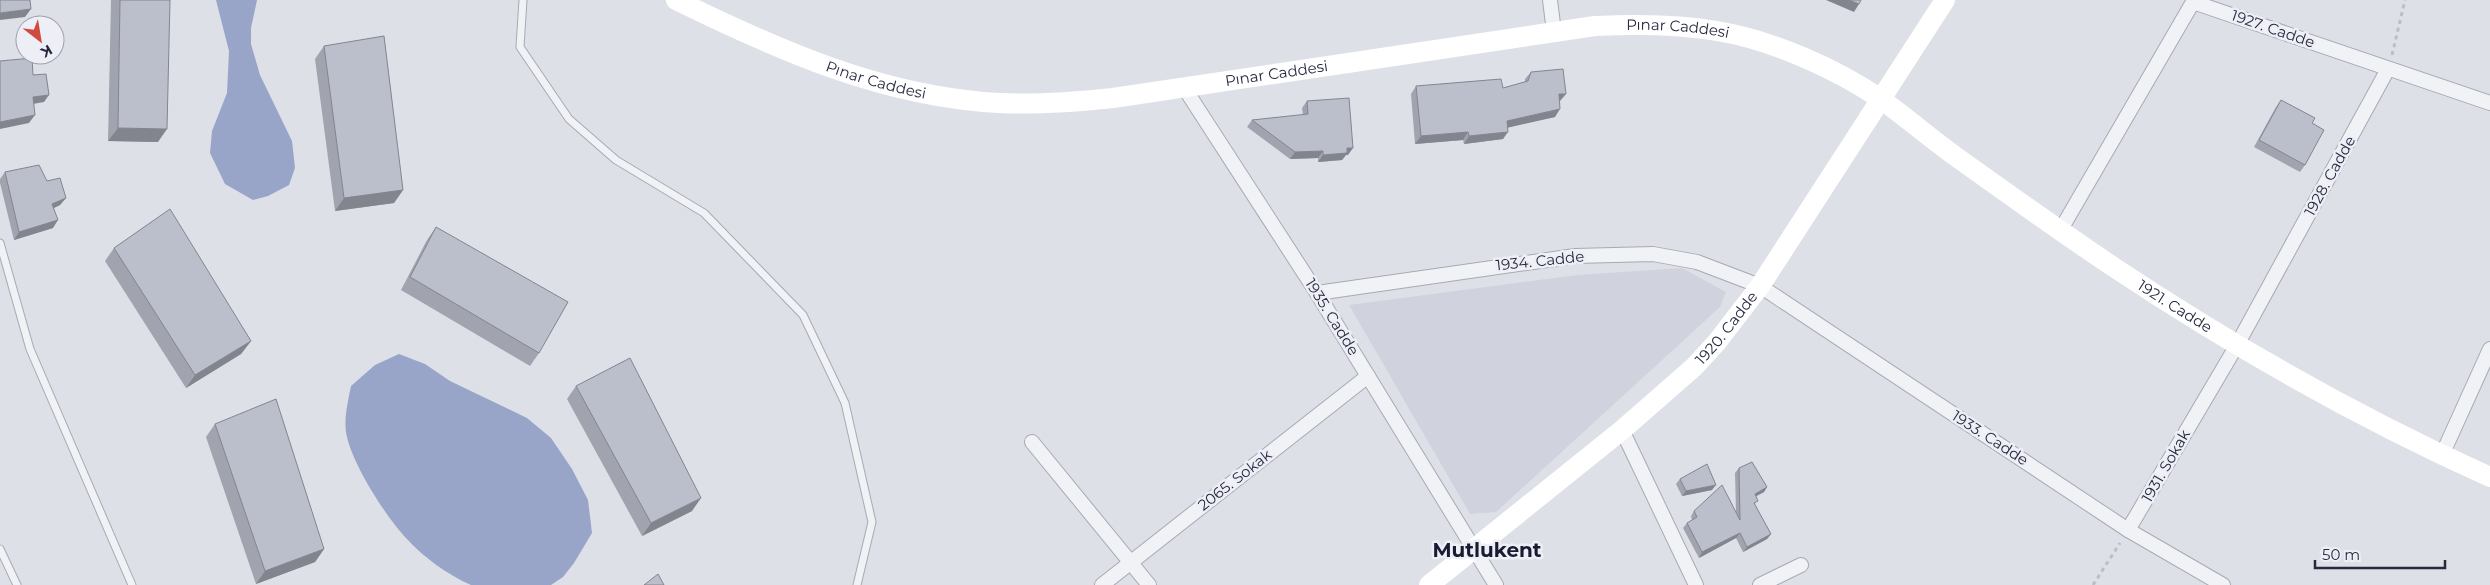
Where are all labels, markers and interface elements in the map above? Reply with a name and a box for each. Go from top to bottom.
street label: 1927. Cadde [2229,5,2317,52]
north arrow [15,15,65,65]
street label: Pınar Caddesi [1626,15,1731,42]
text: K [37,41,56,62]
street label: Pınar Caddesi [823,56,928,103]
street label: Pınar Caddesi [1224,56,1329,90]
street label: 1928. Cadde [2300,132,2359,219]
street label: 1934. Cadde [1495,246,1585,275]
street label: 1935. Cadde [1301,275,1364,359]
street label: 1921. Cadde [2134,276,2216,337]
street label: 1920. Cadde [1691,287,1761,368]
street label: 1933. Cadde [1949,406,2032,469]
street label: 1931. Sokak [2137,426,2194,505]
street label: 2065. Sokak [1194,445,1275,514]
district label: Mutlukent [1432,538,1542,562]
scale bar [2315,538,2445,570]
text: 50 m [2322,545,2360,564]

